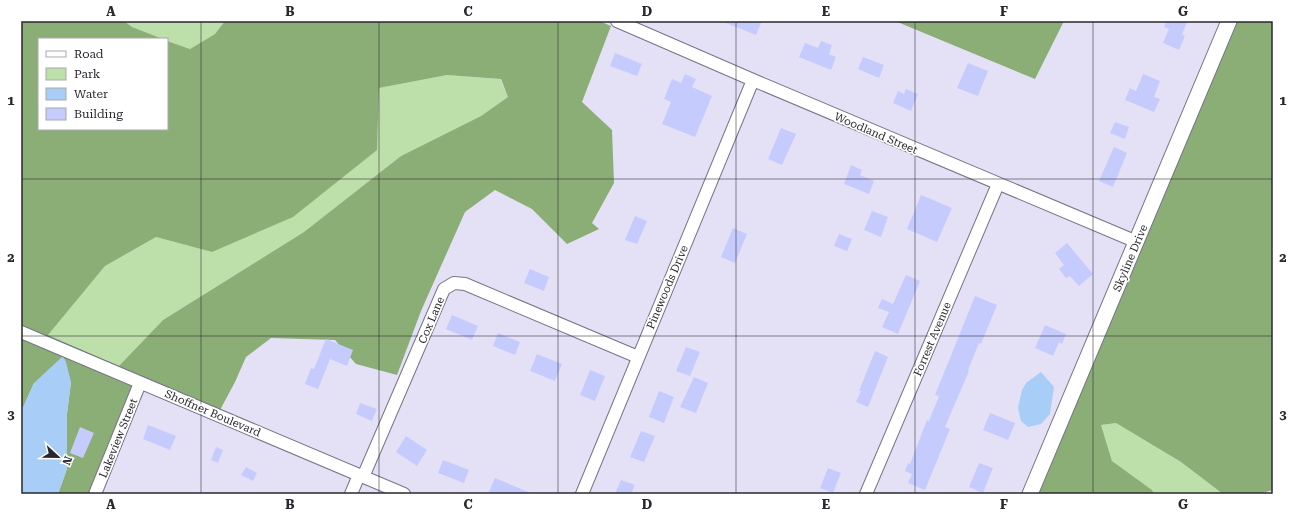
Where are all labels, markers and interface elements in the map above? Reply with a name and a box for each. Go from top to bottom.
text: A [106,4,116,19]
text: B [285,4,295,19]
text: C [463,4,473,19]
text: D [642,4,652,19]
text: E [822,4,830,19]
text: F [1000,4,1008,19]
text: G [1178,4,1188,19]
legend [38,38,168,130]
text: Road [74,47,104,61]
text: Park [74,67,101,81]
text: Water [74,87,108,101]
text: 1 [7,93,15,108]
text: 1 [1279,93,1287,108]
text: Building [74,107,123,121]
street label: Woodland Street [832,110,919,157]
street label: Skyline Drive [1110,223,1150,294]
street label: Pinewoods Drive [644,243,691,331]
text: 2 [7,250,15,265]
text: 2 [1279,250,1287,265]
street label: Cox Lane [416,295,447,346]
street label: Forrest Avenue [911,300,954,378]
street label: Shoffner Boulevard [163,387,263,440]
street label: Lakeview Street [97,396,140,480]
text: 3 [7,407,15,422]
text: 3 [1279,407,1287,422]
north arrow [38,437,78,477]
text: N [59,454,74,467]
text: A [106,497,116,512]
text: B [285,497,295,512]
text: C [463,497,473,512]
text: D [642,497,652,512]
text: E [822,497,830,512]
text: F [1000,497,1008,512]
text: G [1178,497,1188,512]

